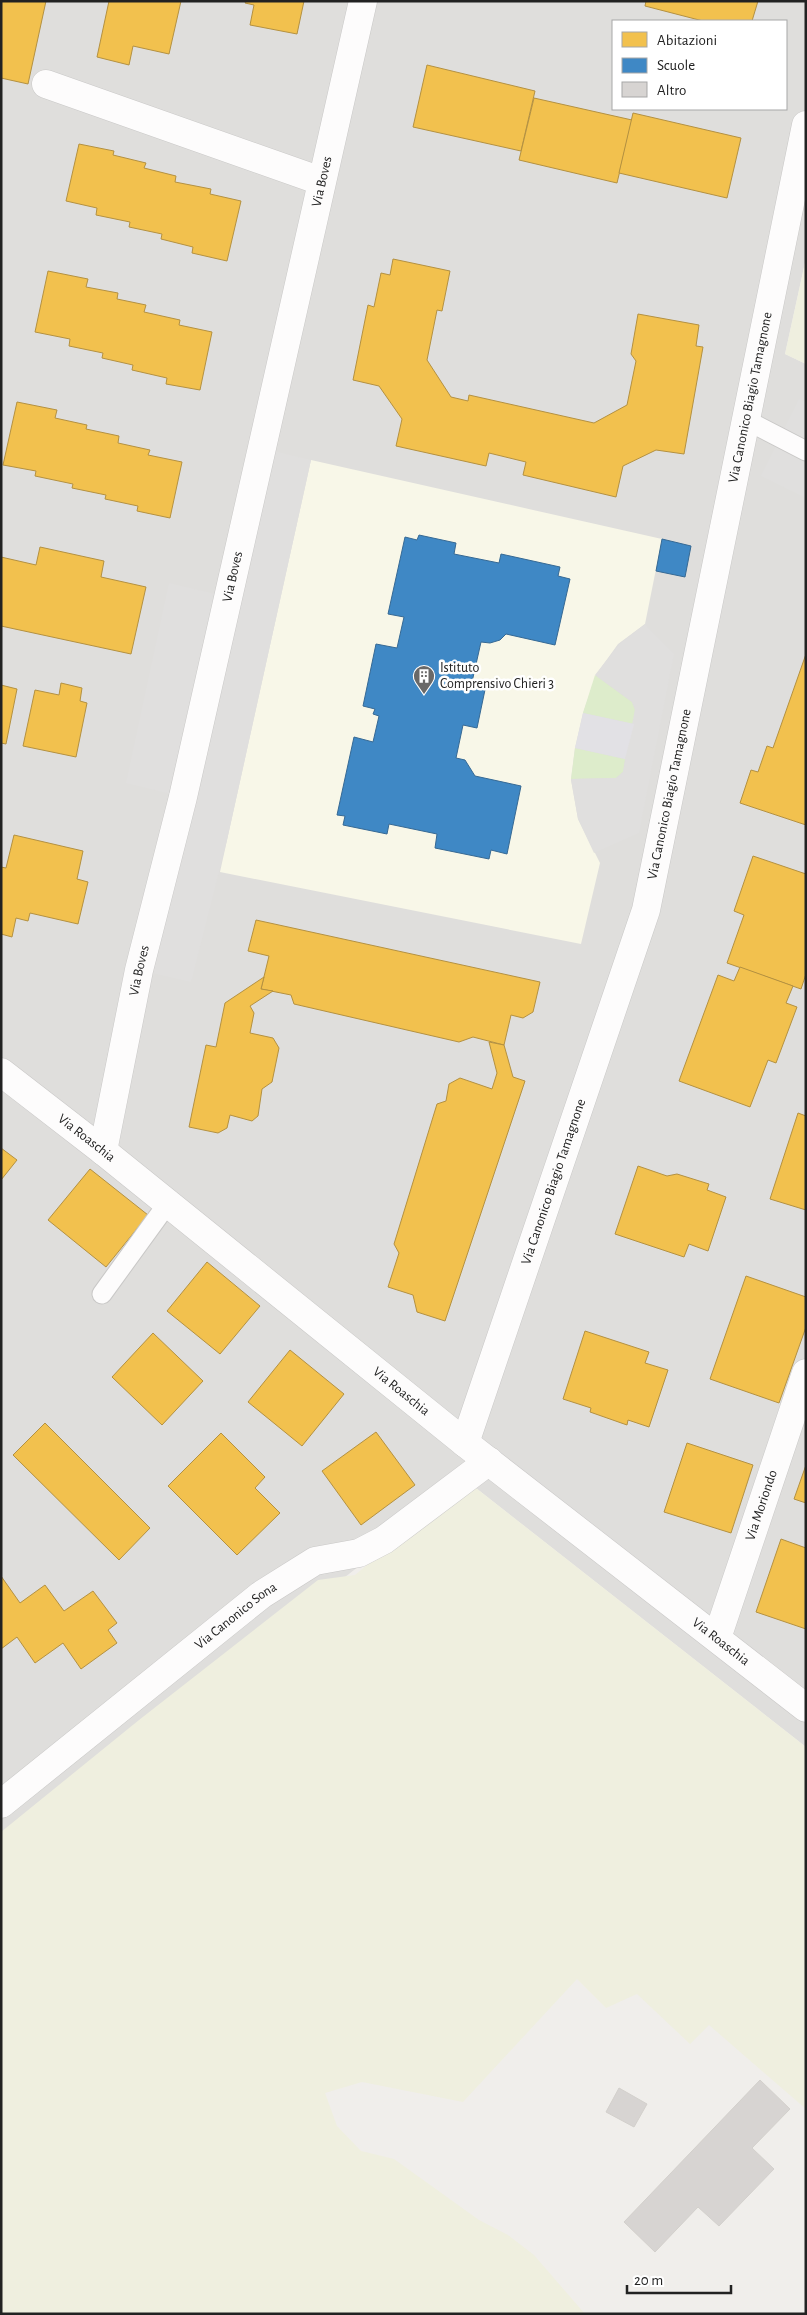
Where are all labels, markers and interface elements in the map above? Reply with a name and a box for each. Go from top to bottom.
legend [612,20,787,110]
text: Abitazioni [657,33,717,48]
text: Scuole [657,58,695,73]
text: Altro [657,83,686,98]
street label: Via Boves [310,155,335,208]
street label: Via Canonico Biagio Tamagnone [726,311,775,484]
street label: Via Boves [220,550,245,603]
place label: Istituto Comprensivo Chieri 3 [440,661,554,691]
building icon: Istituto Comprensivo Chieri 3 [412,664,436,695]
street label: Via Canonico Biagio Tamagnone [645,708,694,881]
street label: Via Boves [127,944,152,997]
street label: Via Canonico Biagio Tamagnone [519,1097,588,1266]
street label: Via Roaschia [55,1112,118,1165]
street label: Via Roaschia [370,1365,433,1419]
street label: Via Moriondo [743,1468,780,1542]
street label: Via Canonico Sona [192,1580,280,1652]
street label: Via Roaschia [689,1615,752,1669]
scale bar [627,2262,731,2294]
text: 20 m [634,2273,663,2288]

